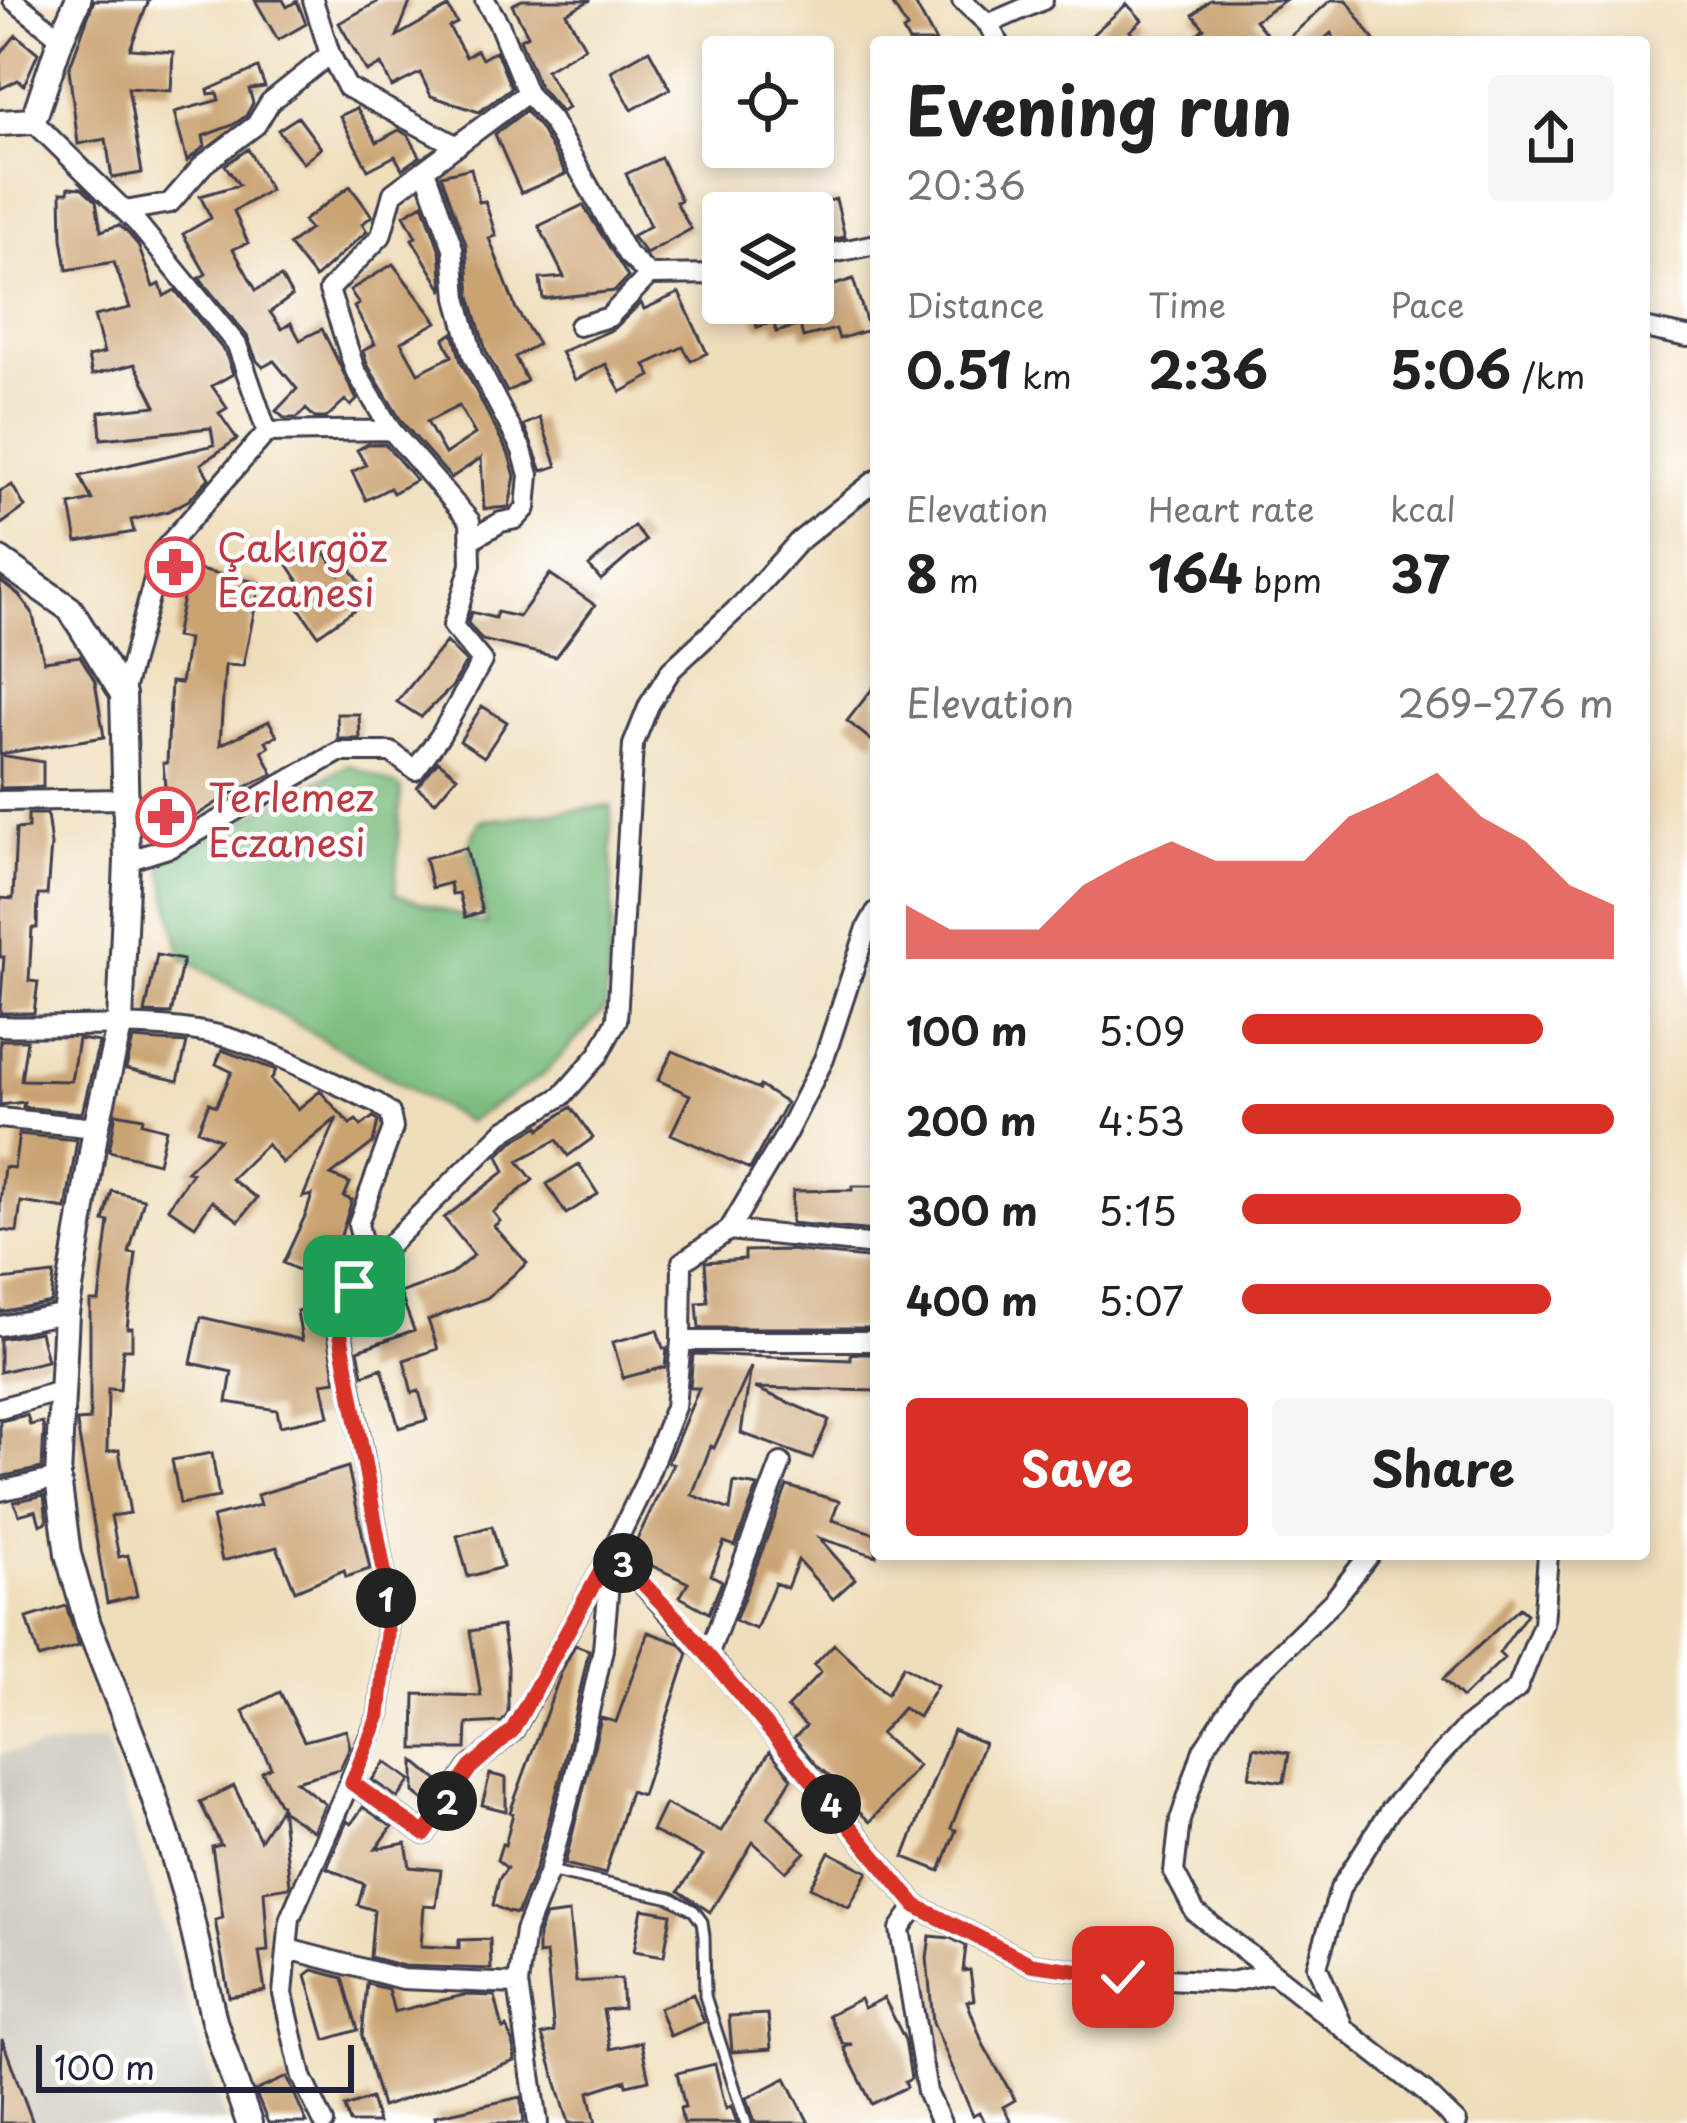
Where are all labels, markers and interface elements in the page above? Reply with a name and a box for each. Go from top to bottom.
map controls [702,36,834,324]
button: locate [702,36,834,168]
text: Evening run [906,59,1292,158]
button: share [1488,75,1614,201]
text: 20:36 [906,154,1026,213]
button: layers [702,192,834,324]
text: Distance [906,279,1044,329]
text: Time [1148,279,1226,329]
text: Pace [1390,279,1464,329]
text: 0.51 [906,329,1011,406]
text: 2:36 [1148,329,1268,406]
text: 5:06 [1390,329,1511,406]
text: km [1011,350,1072,400]
text: /km [1511,350,1585,400]
text: Elevation [906,483,1048,533]
text: Heart rate [1148,483,1315,533]
text: kcal [1390,483,1456,533]
place label: Çakırgöz Eczanesi [217,516,388,620]
text: 8 [906,533,938,610]
text: 164 [1148,533,1243,610]
text: 37 [1390,533,1450,610]
pharmacy icon: Çakırgöz Eczanesi [144,536,206,598]
text: m [938,554,979,604]
text: bpm [1243,554,1322,604]
text: Elevation [906,672,1074,731]
text: 269–276 m [1397,672,1614,731]
place label: Terlemez Eczanesi [208,766,374,870]
pharmacy icon: Terlemez Eczanesi [135,786,197,848]
text: 100 m [906,1000,1028,1059]
text: 5:09 [1098,1000,1186,1059]
text: 200 m [906,1090,1036,1149]
text: 4:53 [1098,1090,1185,1149]
text: 300 m [906,1180,1038,1239]
text: 5:15 [1098,1180,1177,1239]
pin [303,1235,405,1337]
icon: arrive [321,1253,387,1319]
text: 400 m [906,1270,1038,1329]
text: 5:07 [1098,1270,1184,1329]
button: Save [906,1398,1248,1536]
button: Share [1272,1398,1614,1536]
pin: 3 [593,1533,653,1593]
text: 3 [612,1538,634,1588]
pin: 1 [356,1568,416,1628]
text: 1 [378,1573,394,1623]
pin: 2 [417,1771,477,1831]
pin: 4 [801,1774,861,1834]
text: 2 [435,1776,459,1826]
text: 4 [820,1779,842,1829]
pin [1072,1926,1174,2028]
icon: check [1090,1944,1156,2010]
scale bar [36,2039,354,2092]
text: 100 m [54,2041,155,2091]

